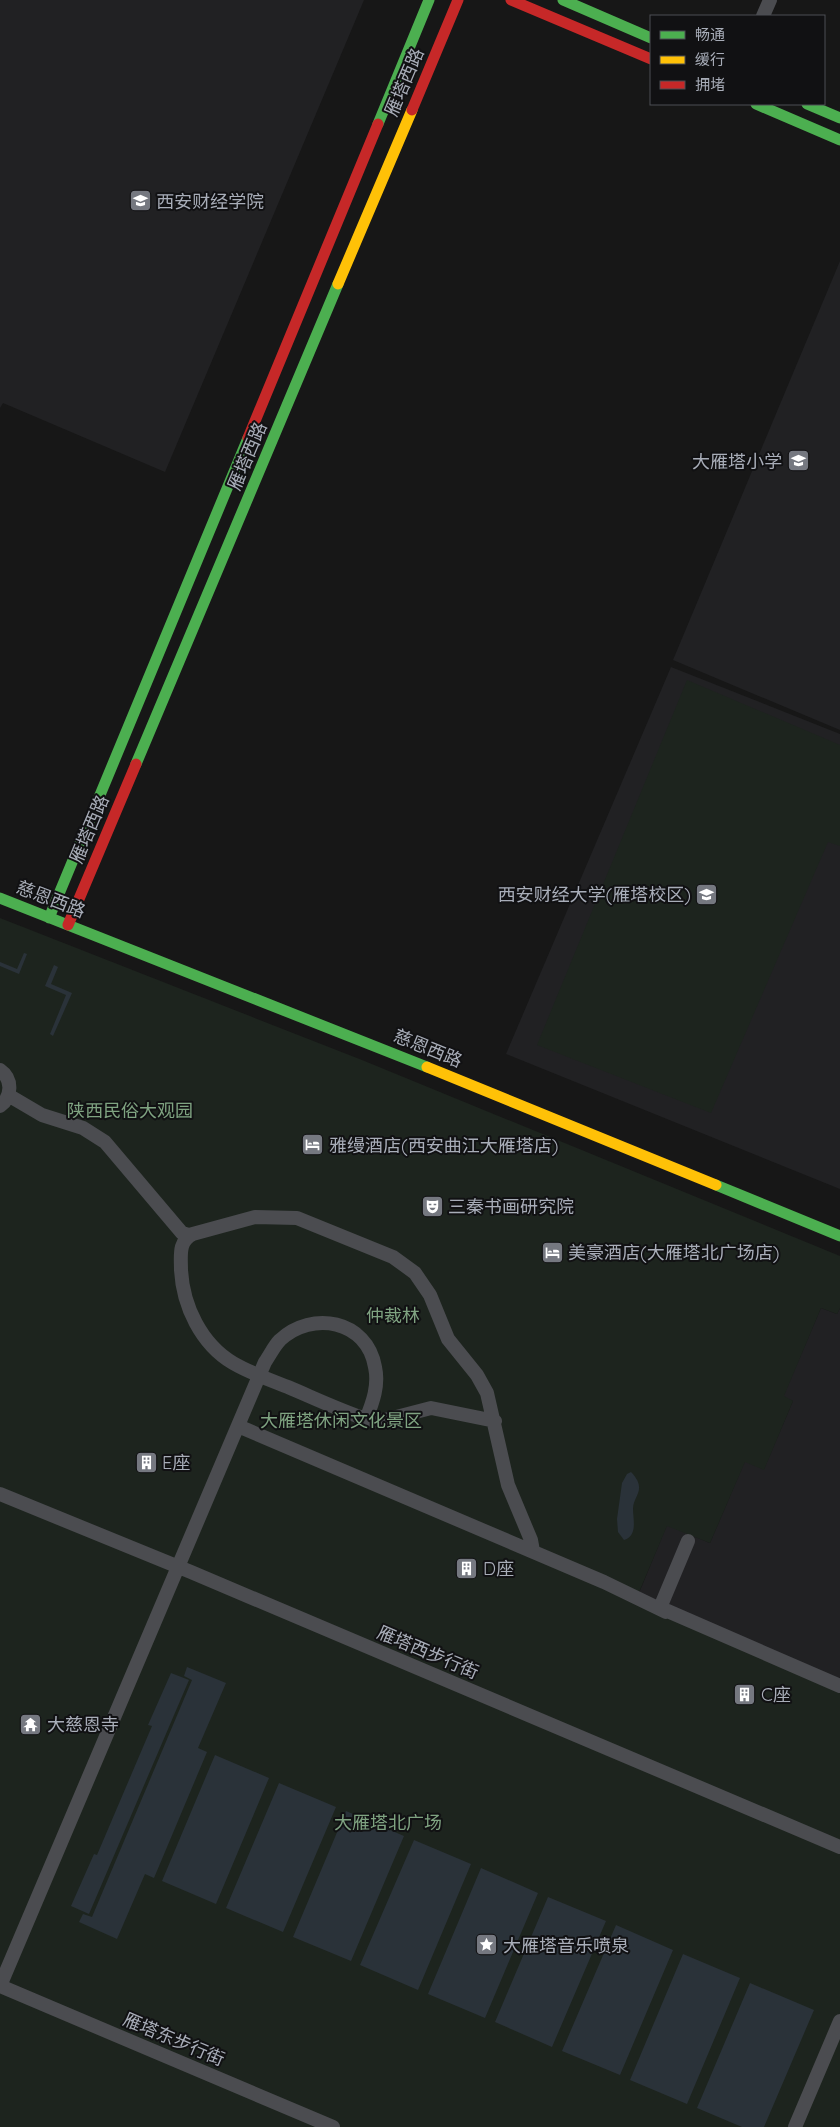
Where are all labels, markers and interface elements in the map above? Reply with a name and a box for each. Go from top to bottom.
legend [650,15,825,105]
text: 畅通 [695,25,725,44]
street label: 雁塔西路 [379,44,429,120]
text: 缓行 [695,50,725,69]
text: 拥堵 [695,75,725,94]
school or university icon: 西安财经学院 [128,189,152,213]
place label: 西安财经学院 [156,190,264,213]
street label: 雁塔西路 [222,418,272,494]
school or university icon: 大雁塔小学 [786,449,810,473]
place label: 大雁塔小学 [692,450,782,473]
street label: 雁塔西路 [64,791,114,867]
street label: 慈恩西路 [13,875,89,923]
school or university icon: 西安财经大学(雁塔校区) [695,882,719,906]
place label: 西安财经大学(雁塔校区) [498,883,691,906]
street label: 慈恩西路 [390,1024,466,1072]
park label: 陕西民俗大观园 [67,1099,193,1122]
hotel icon: 雅缦酒店(西安曲江大雁塔店) [301,1133,325,1157]
place label: 雅缦酒店(西安曲江大雁塔店) [329,1134,558,1157]
theatre icon: 三秦书画研究院 [420,1194,444,1218]
place label: 三秦书画研究院 [448,1195,574,1218]
hotel icon: 美豪酒店(大雁塔北广场店) [540,1240,564,1264]
place label: 美豪酒店(大雁塔北广场店) [568,1241,779,1264]
park label: 仲裁林 [366,1304,420,1327]
park label: 大雁塔休闲文化景区 [260,1409,422,1432]
building icon: E座 [134,1450,158,1474]
place label: E座 [162,1451,190,1474]
building icon: D座 [455,1556,479,1580]
place label: D座 [483,1557,514,1580]
street label: 雁塔西步行街 [374,1620,482,1684]
building icon: C座 [733,1682,757,1706]
place label: C座 [761,1683,791,1706]
temple icon: 大慈恩寺 [19,1712,43,1736]
place label: 大慈恩寺 [47,1713,119,1736]
park label: 大雁塔北广场 [334,1811,442,1834]
place icon: 大雁塔音乐喷泉 [475,1933,499,1957]
place label: 大雁塔音乐喷泉 [503,1934,629,1957]
street label: 雁塔东步行街 [120,2007,228,2071]

